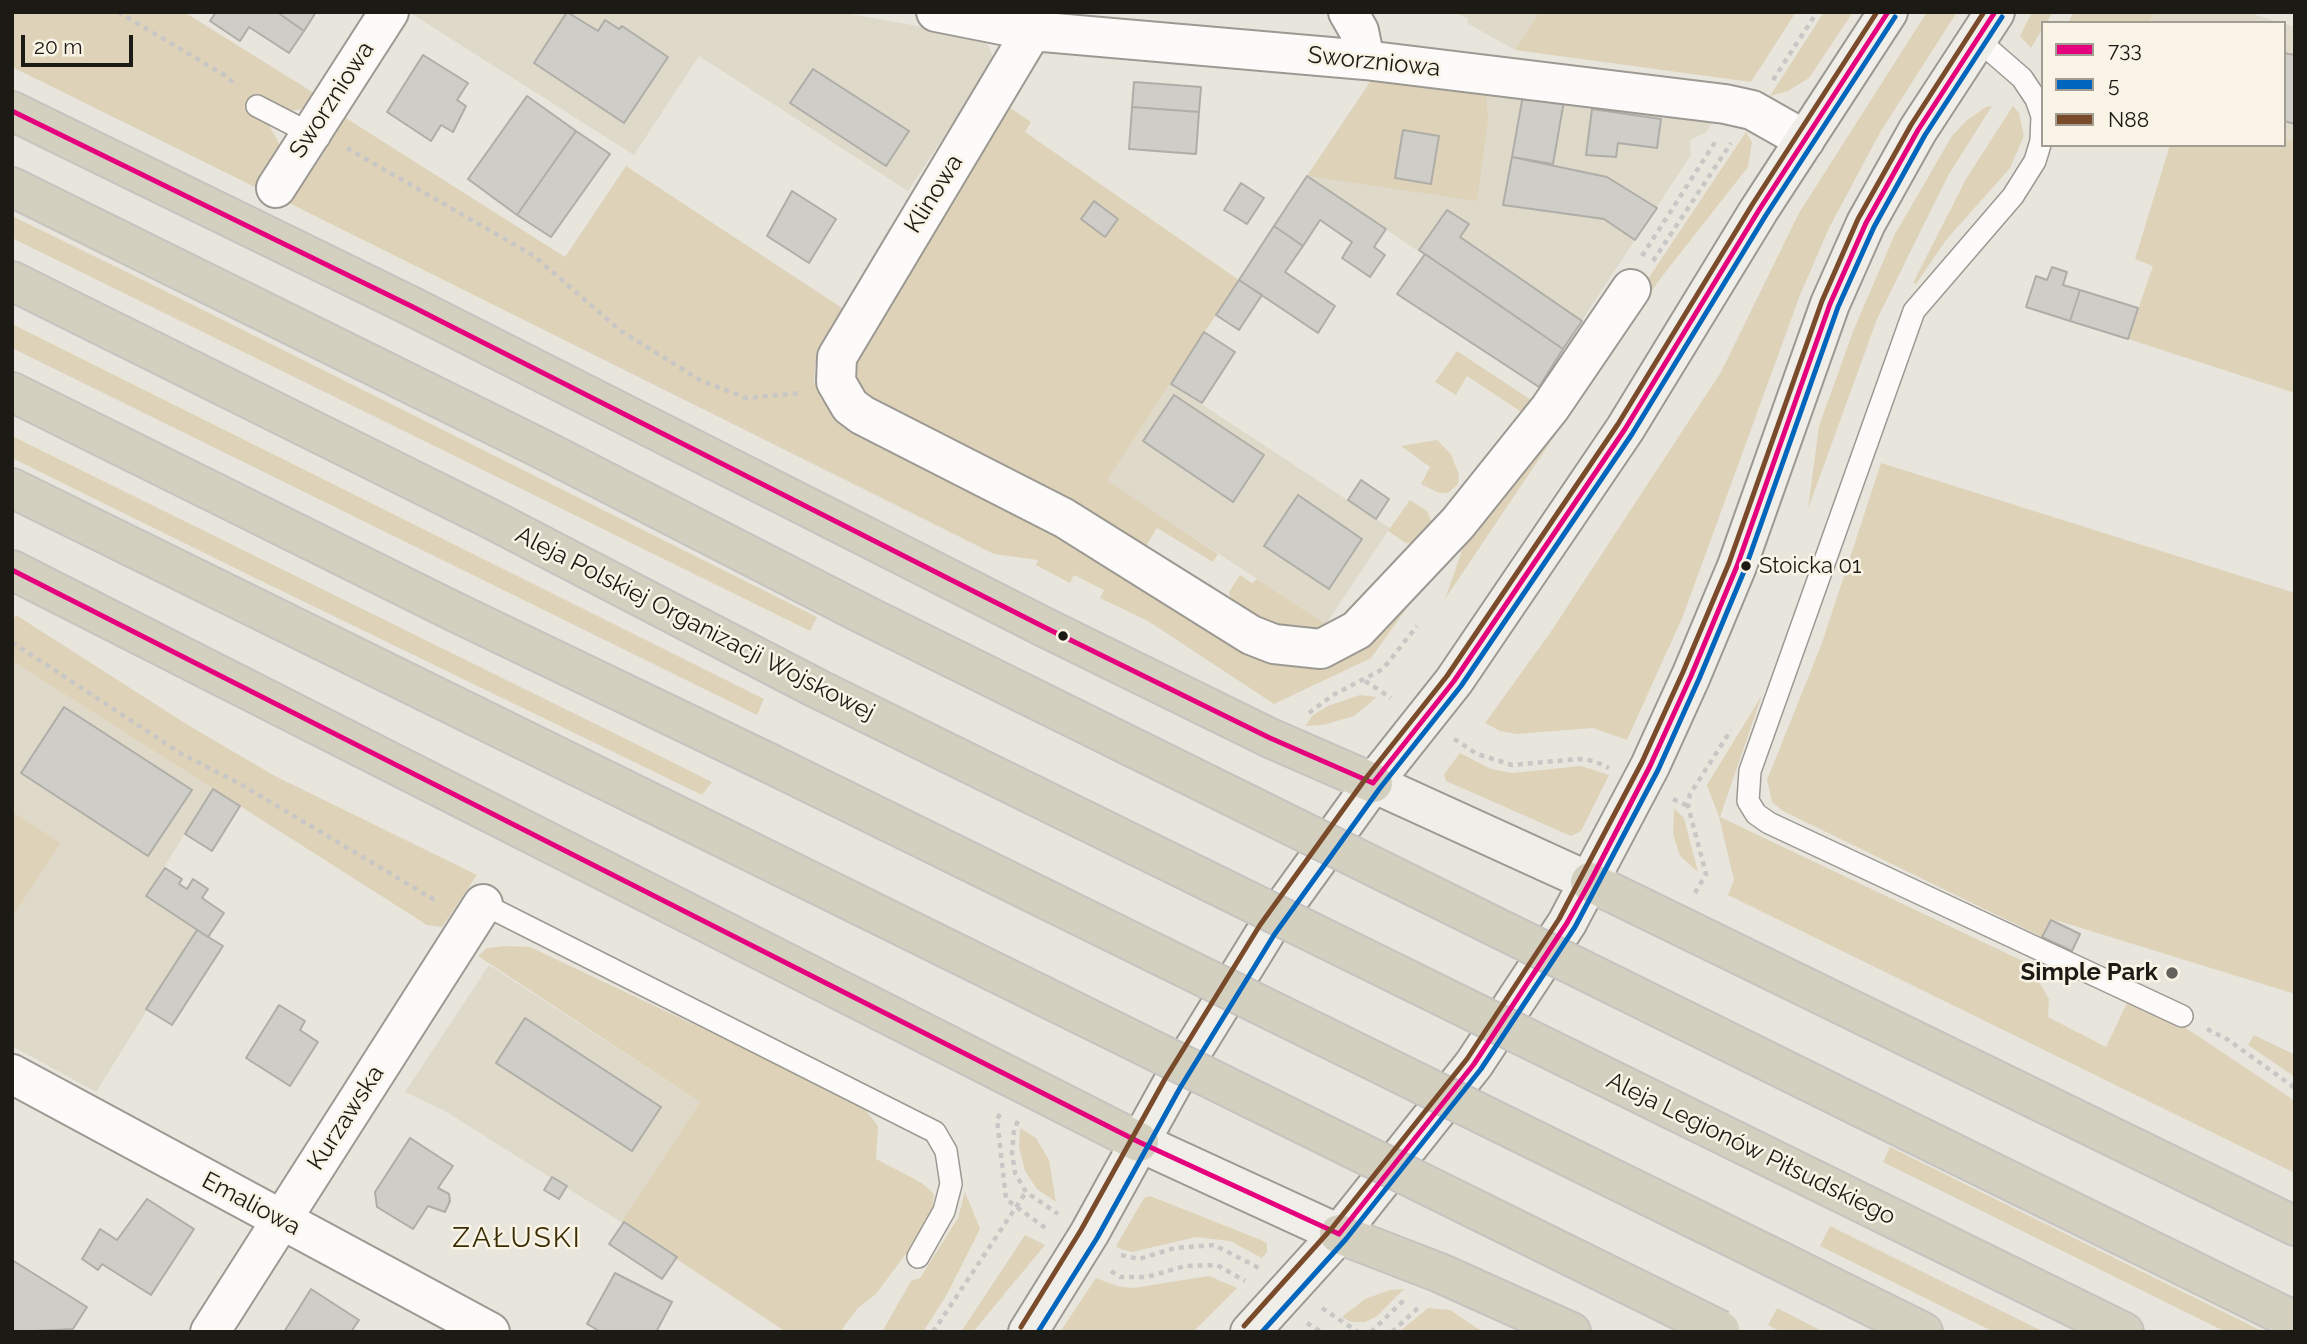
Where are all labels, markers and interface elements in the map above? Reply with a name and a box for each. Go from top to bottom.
scale bar [24,21,136,65]
legend [2041,21,2286,147]
text: 20 m [34,34,82,59]
street label: Sworzniowa [284,36,380,164]
text: 733 [2108,37,2142,62]
street label: Sworzniowa [1306,41,1442,83]
text: 5 [2108,72,2119,97]
text: N88 [2108,107,2149,132]
street label: Klinowa [899,149,969,239]
street label: Aleja Polskiej Organizacji Wojskowej [511,521,879,727]
place label: Stoicka 01 [1759,553,1861,579]
marker: Stoicka 01 [1739,559,1753,573]
unlabelled marker [1056,629,1070,643]
place label: Simple Park [2021,959,2158,987]
marker: Simple Park [2164,965,2180,981]
street label: Kurzawska [302,1060,390,1176]
street label: Aleja Legionów Piłsudskiego [1602,1066,1900,1232]
street label: Emaliowa [197,1166,305,1242]
district label: ZAŁUSKI [453,1222,581,1256]

